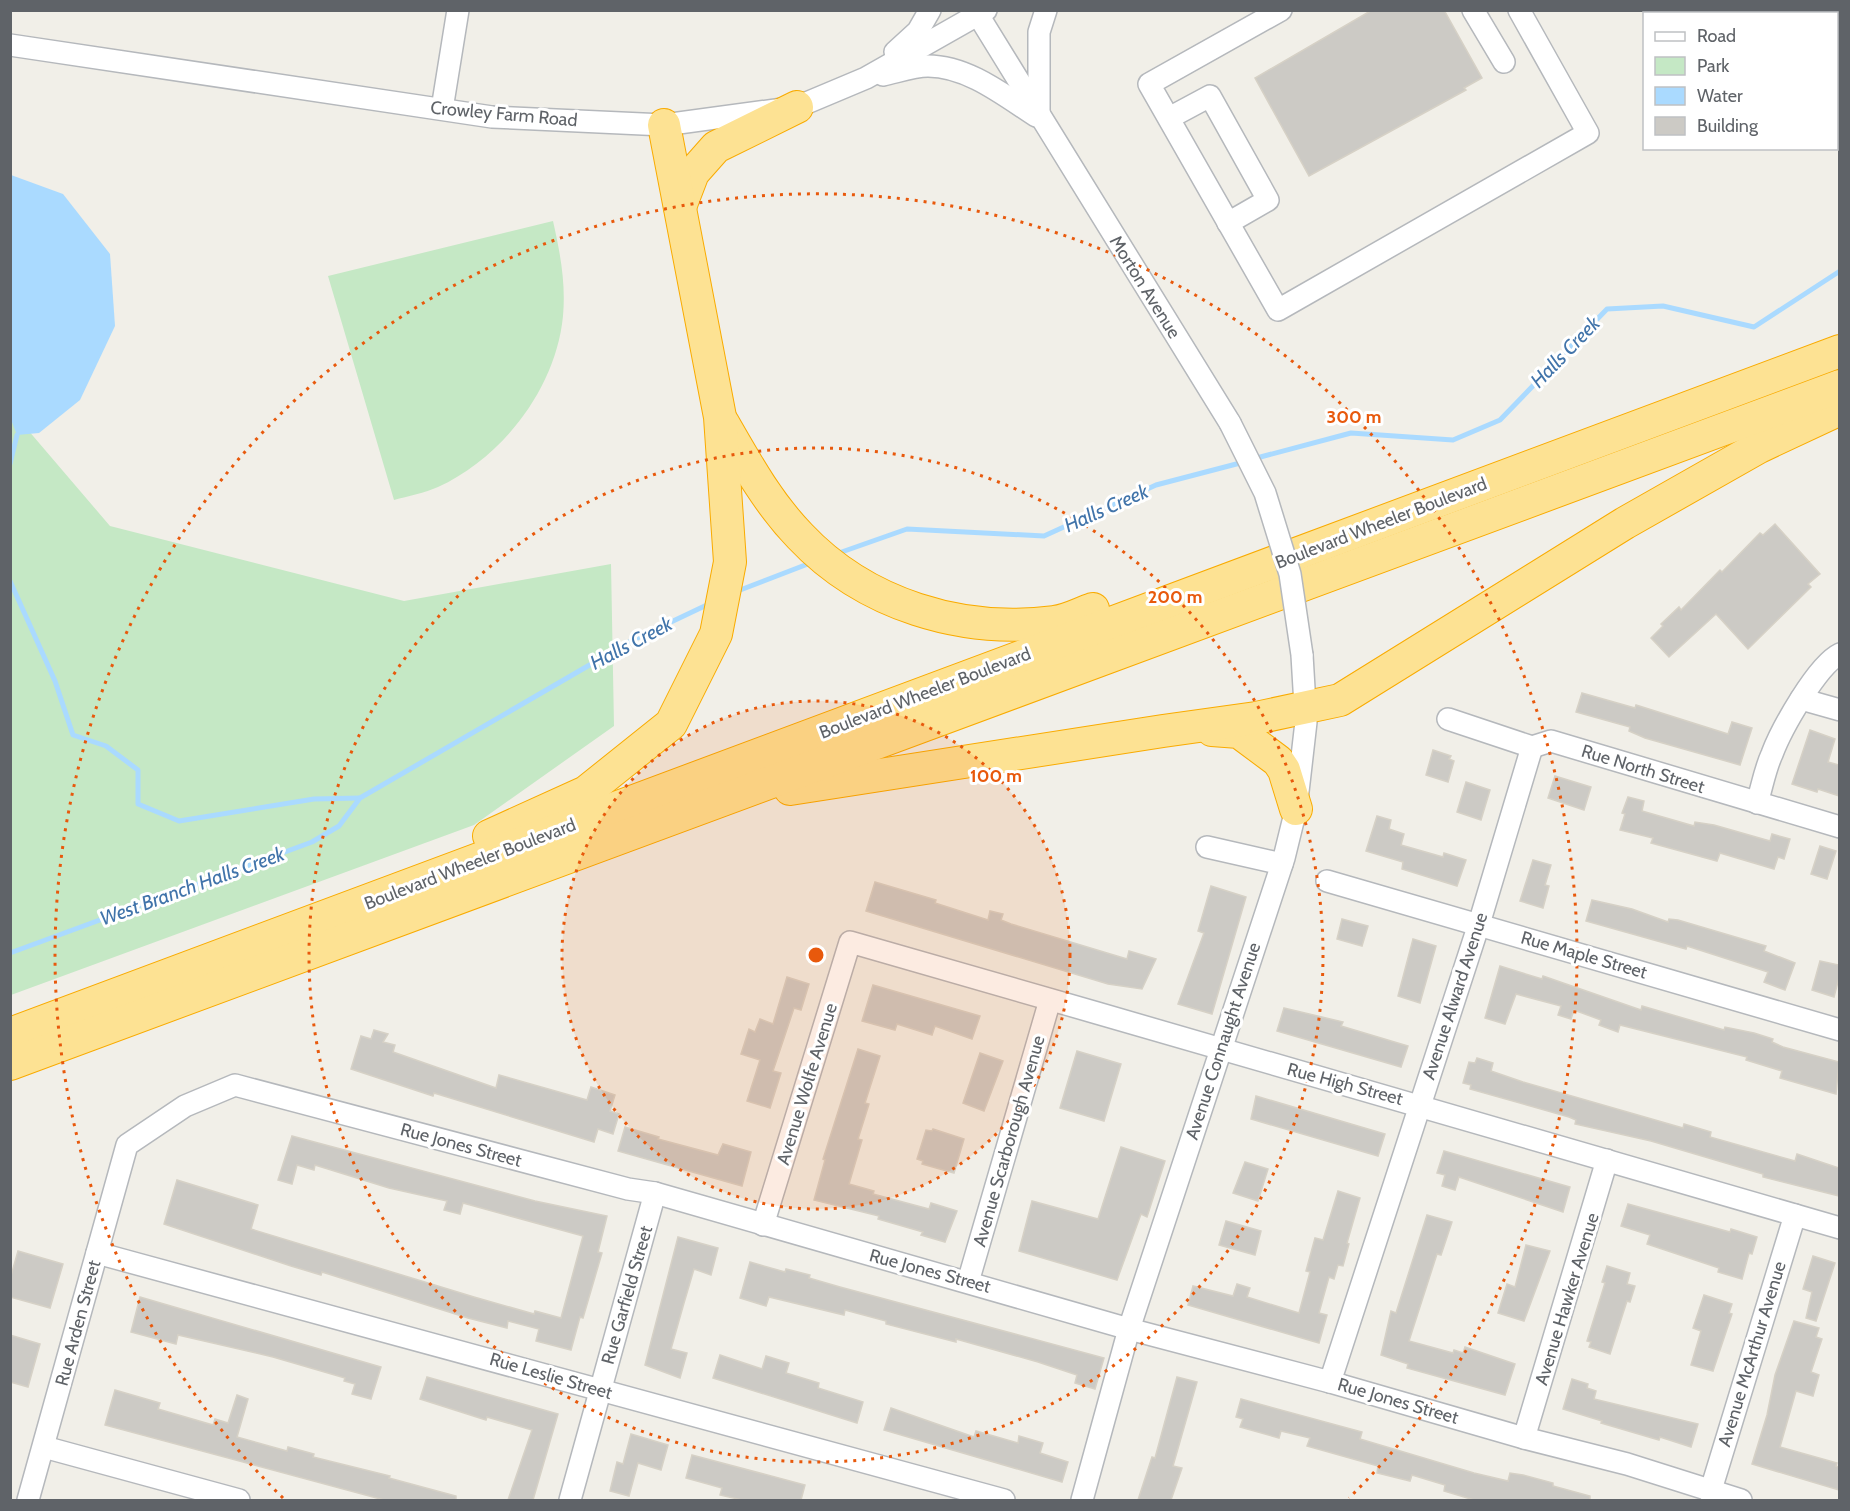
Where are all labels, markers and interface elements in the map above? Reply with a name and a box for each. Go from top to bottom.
legend [1643,12,1838,150]
text: Road [1697,25,1736,47]
text: Park [1697,55,1730,77]
text: Water [1697,85,1743,107]
street label: Crowley Farm Road [430,97,578,131]
text: Building [1697,115,1759,137]
street label: Morton Avenue [1105,232,1185,342]
water label: Halls Creek [1525,310,1606,393]
text: 300 m [1327,406,1381,428]
street label: Boulevard Wheeler Boulevard [1272,472,1490,574]
water label: Halls Creek [1060,478,1153,537]
text: 200 m [1148,586,1202,608]
water label: Halls Creek [586,611,677,675]
street label: Boulevard Wheeler Boulevard [816,642,1034,744]
street label: Rue North Street [1579,740,1707,798]
text: 100 m [970,765,1022,787]
street label: Boulevard Wheeler Boulevard [361,813,579,915]
water label: West Branch Halls Creek [96,841,289,931]
street label: Avenue Alward Avenue [1418,910,1492,1082]
street label: Rue Maple Street [1518,926,1650,984]
street label: Avenue Connaught Avenue [1181,940,1265,1142]
centre of rings [806,945,826,965]
street label: Avenue Wolfe Avenue [772,1001,842,1167]
street label: Avenue Scarborough Avenue [968,1033,1050,1249]
street label: Rue High Street [1285,1058,1405,1110]
street label: Rue Jones Street [398,1118,524,1172]
street label: Avenue Hawker Avenue [1530,1210,1604,1388]
street label: Rue Garfield Street [597,1223,657,1367]
street label: Rue Jones Street [867,1244,993,1298]
street label: Rue Arden Street [51,1258,105,1388]
street label: Avenue McArthur Avenue [1713,1259,1791,1449]
street label: Rue Leslie Street [487,1348,615,1404]
street label: Rue Jones Street [1335,1373,1461,1429]

